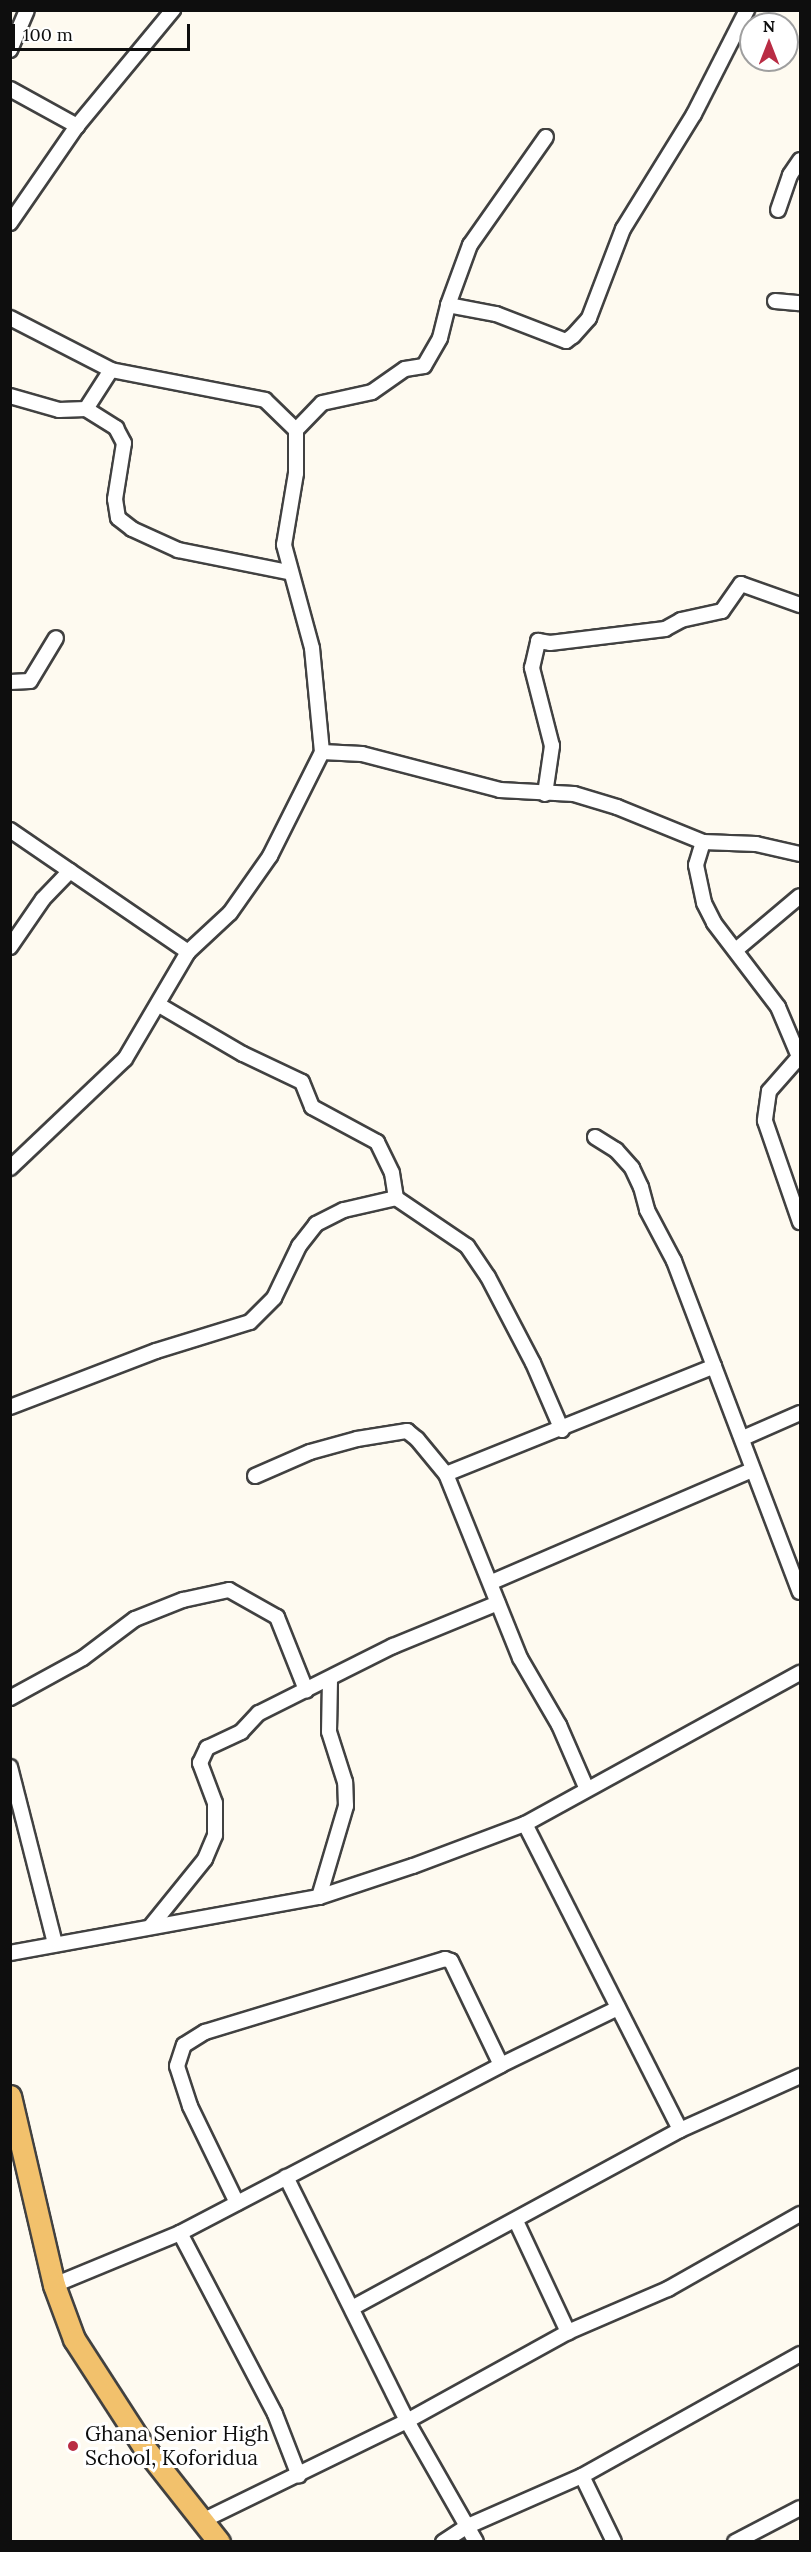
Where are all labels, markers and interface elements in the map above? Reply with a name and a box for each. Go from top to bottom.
scale bar [15,12,194,50]
north arrow [739,12,799,72]
text: N [763,16,775,36]
text: 100 m [23,23,73,46]
place label: Ghana Senior High School, Koforidua [85,2421,269,2471]
marker: Ghana Senior High School, Koforidua [66,2439,80,2453]

